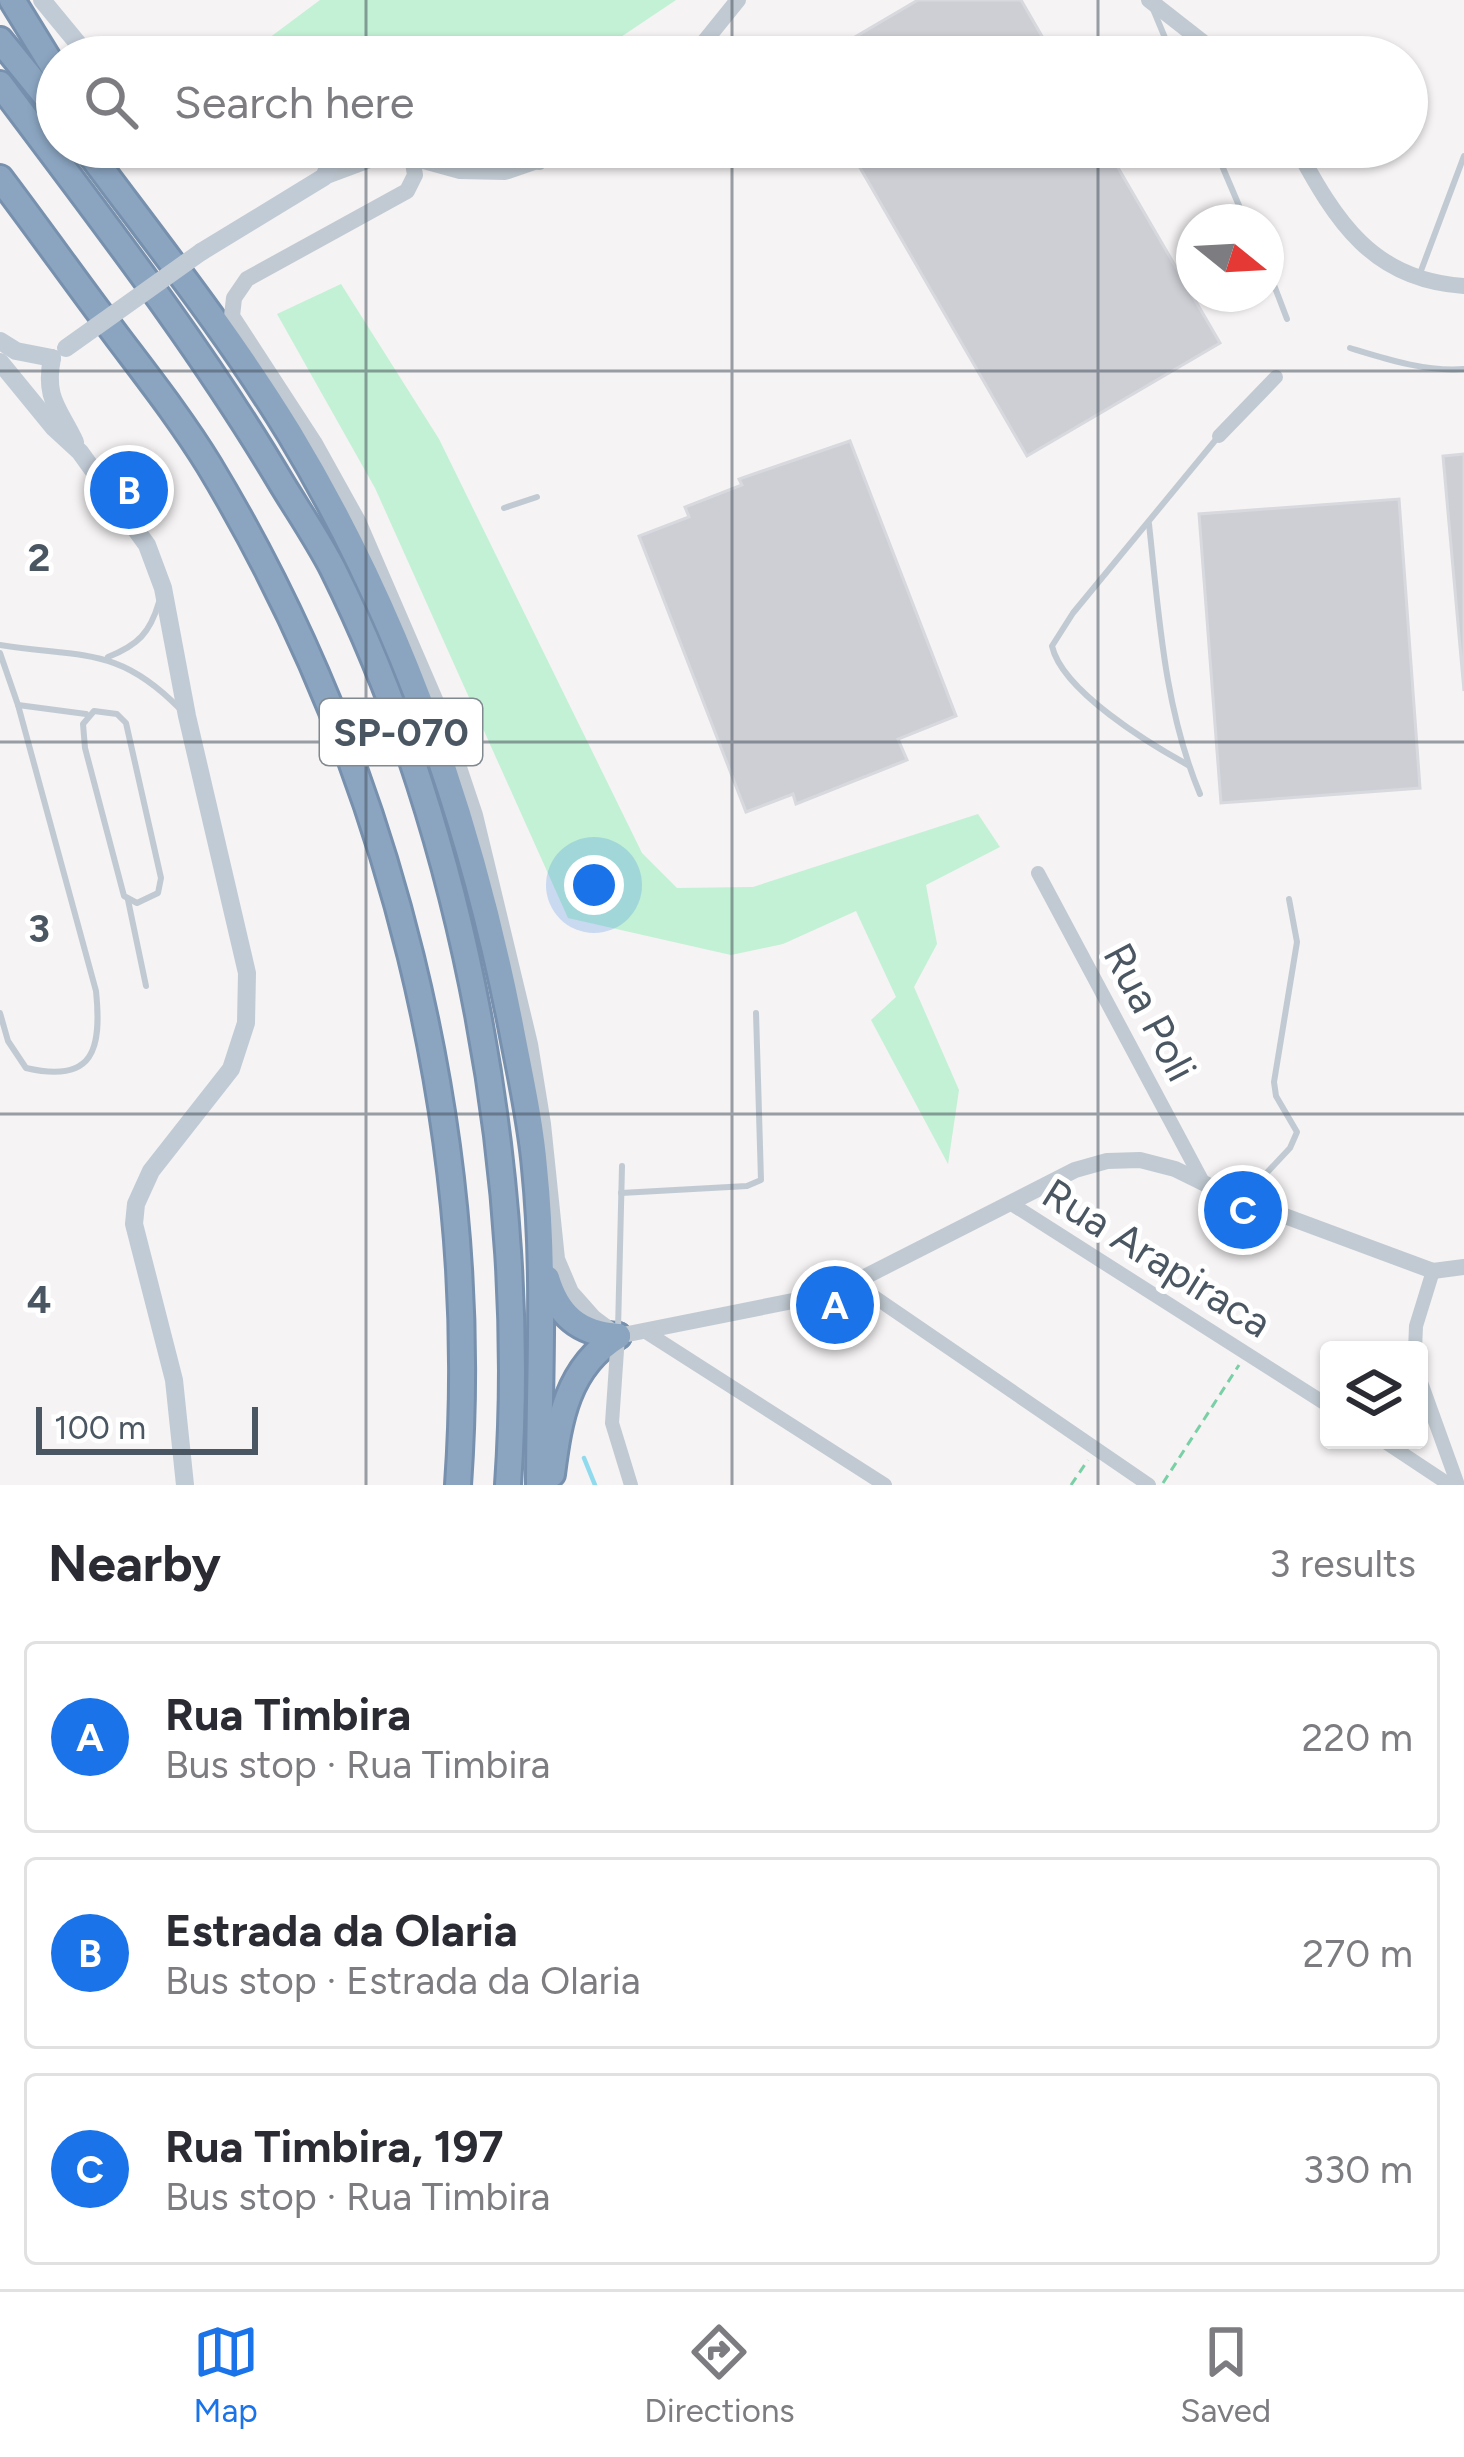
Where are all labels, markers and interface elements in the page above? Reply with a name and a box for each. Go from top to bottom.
search box [36,36,1428,168]
icon: search [78,69,144,135]
text: Search here [174,75,414,129]
north arrow [1176,204,1284,312]
pin: B [90,445,168,535]
text: 2 [28,534,50,581]
road number: SP-070 [320,699,482,765]
your location [564,855,624,915]
text: 3 [28,905,50,952]
street label: Rua Poli [1093,934,1207,1090]
pin: C [1204,1165,1282,1255]
street label: Rua Arapiraca [1033,1168,1281,1348]
pin: A [796,1260,874,1350]
text: 4 [27,1276,51,1323]
map controls [1320,1341,1428,1449]
button: layers [1320,1341,1428,1449]
scale bar [36,1401,258,1454]
text: 100 m [54,1408,146,1447]
text: Nearby [48,1533,221,1594]
text: 3 results [1269,1540,1416,1587]
text: Rua Timbira [165,1687,411,1741]
text: A [76,1714,104,1761]
text: 220 m [1302,1714,1413,1761]
text: Bus stop · Rua Timbira [165,1741,551,1788]
text: Estrada da Olaria [165,1903,518,1957]
text: B [78,1930,102,1977]
text: 270 m [1302,1930,1413,1977]
text: Bus stop · Estrada da Olaria [165,1957,641,2004]
text: Rua Timbira, 197 [165,2119,504,2173]
text: C [76,2146,104,2193]
text: 330 m [1303,2146,1413,2193]
text: Bus stop · Rua Timbira [165,2173,551,2220]
tab: Map [193,2319,259,2430]
tab: Directions [644,2319,795,2430]
tab: Saved [1180,2319,1271,2430]

